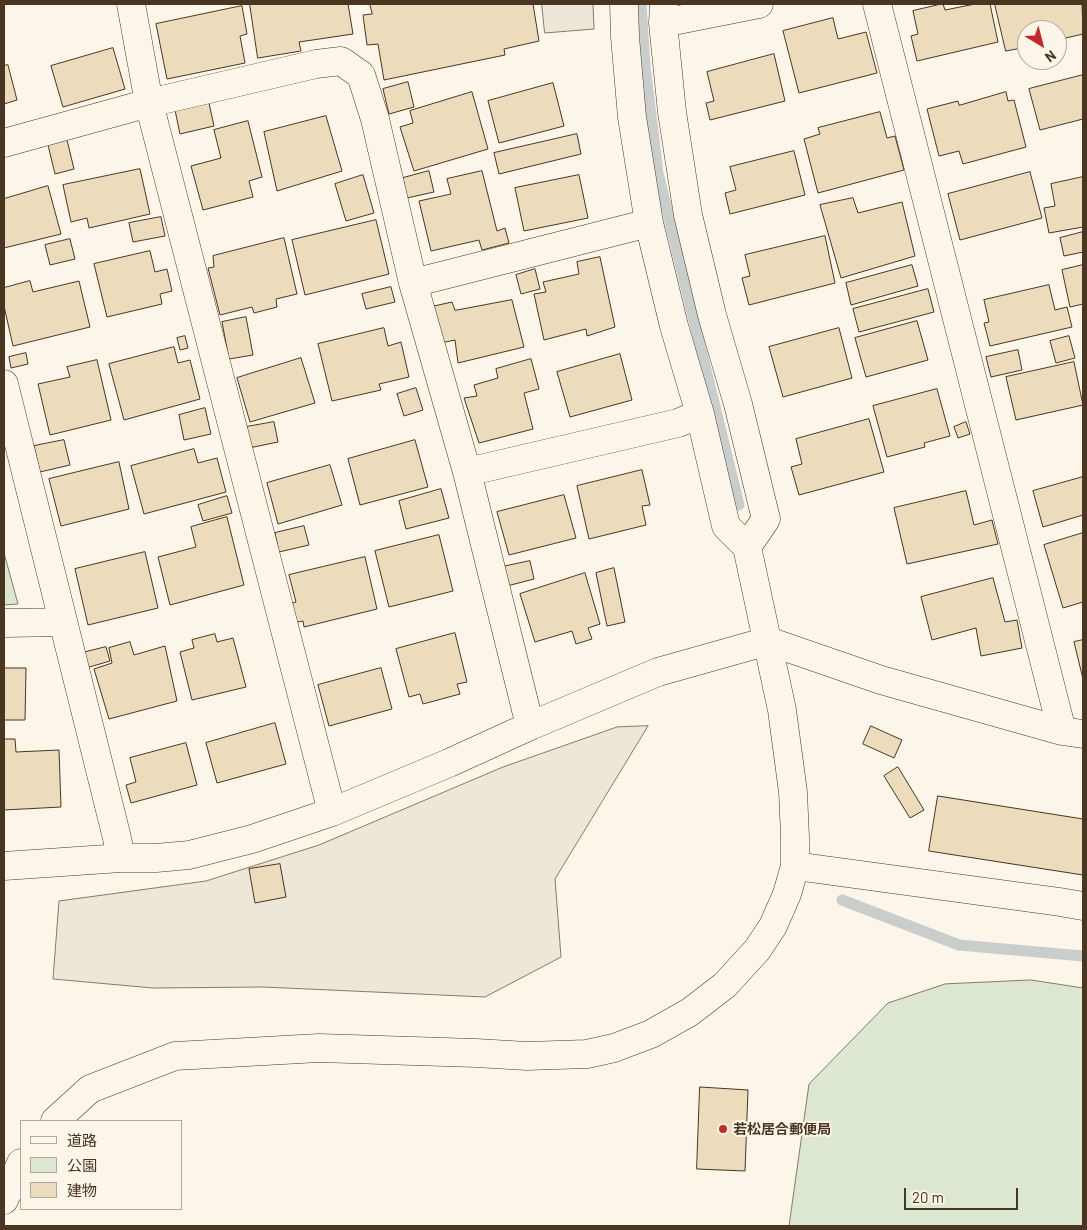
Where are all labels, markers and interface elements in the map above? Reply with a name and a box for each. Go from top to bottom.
north arrow [1017,20,1067,70]
text: N [1042,47,1060,66]
legend [20,1120,182,1210]
place label: 若松居合郵便局 [733,1121,831,1137]
marker: 若松居合郵便局 [717,1123,729,1135]
text: 道路 [67,1131,97,1149]
text: 公園 [67,1156,97,1174]
scale bar [907,1178,1021,1210]
text: 建物 [67,1181,97,1199]
text: 20 m [912,1188,944,1206]

